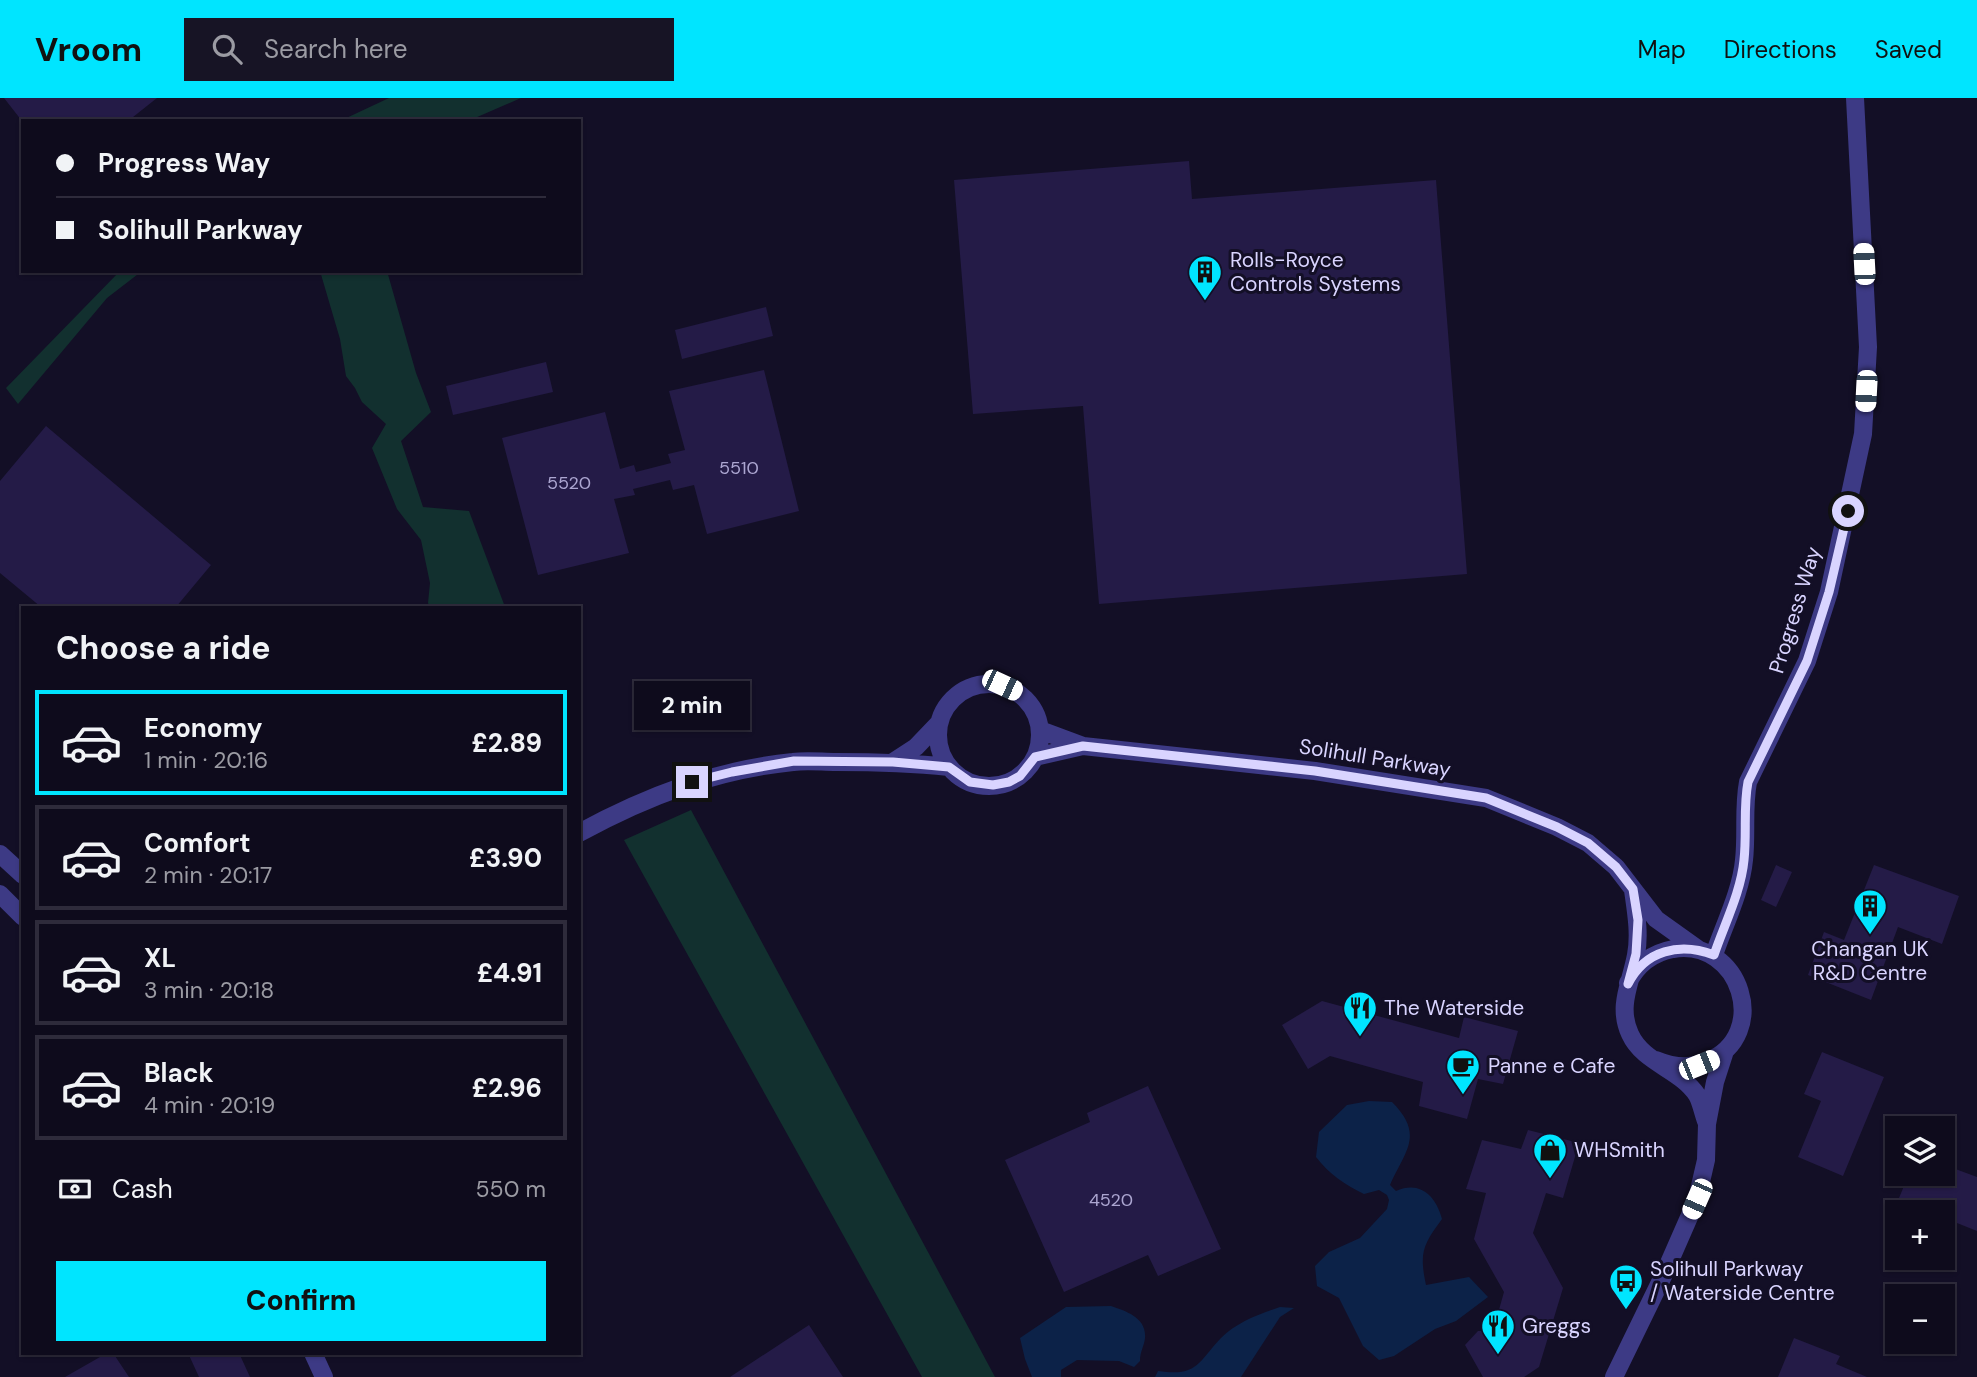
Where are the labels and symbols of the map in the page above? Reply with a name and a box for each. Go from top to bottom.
car [1853,242,1876,286]
place label: Rolls-Royce Controls Systems [1230,246,1401,298]
building icon: Rolls-Royce Controls Systems [1186,253,1224,302]
car [1855,369,1878,413]
house number: 5510 [719,456,759,480]
house number: 5520 [547,471,591,495]
route start [1832,495,1864,527]
street label: Progress Way [1762,543,1828,677]
car [979,667,1026,703]
callout: 2 min [634,680,750,730]
street label: Solihull Parkway [1297,732,1453,784]
route end [676,766,708,798]
building icon: Changan UK R&D Centre [1851,887,1889,936]
place label: Changan UK R&D Centre [1811,935,1929,987]
restaurant icon: The Waterside [1341,989,1379,1038]
place label: The Waterside [1384,994,1524,1022]
cafe icon: Panne e Cafe [1444,1047,1482,1096]
car [1676,1047,1723,1083]
place label: Panne e Cafe [1488,1052,1615,1080]
shop icon: WHSmith [1531,1131,1569,1180]
place label: WHSmith [1574,1136,1665,1164]
car [1679,1176,1716,1222]
house number: 4520 [1089,1188,1133,1212]
place label: Solihull Parkway / Waterside Centre [1650,1255,1835,1307]
bus stop icon: Solihull Parkway / Waterside Centre [1607,1262,1645,1311]
restaurant icon: Greggs [1479,1307,1517,1356]
place label: Greggs [1522,1312,1591,1340]

